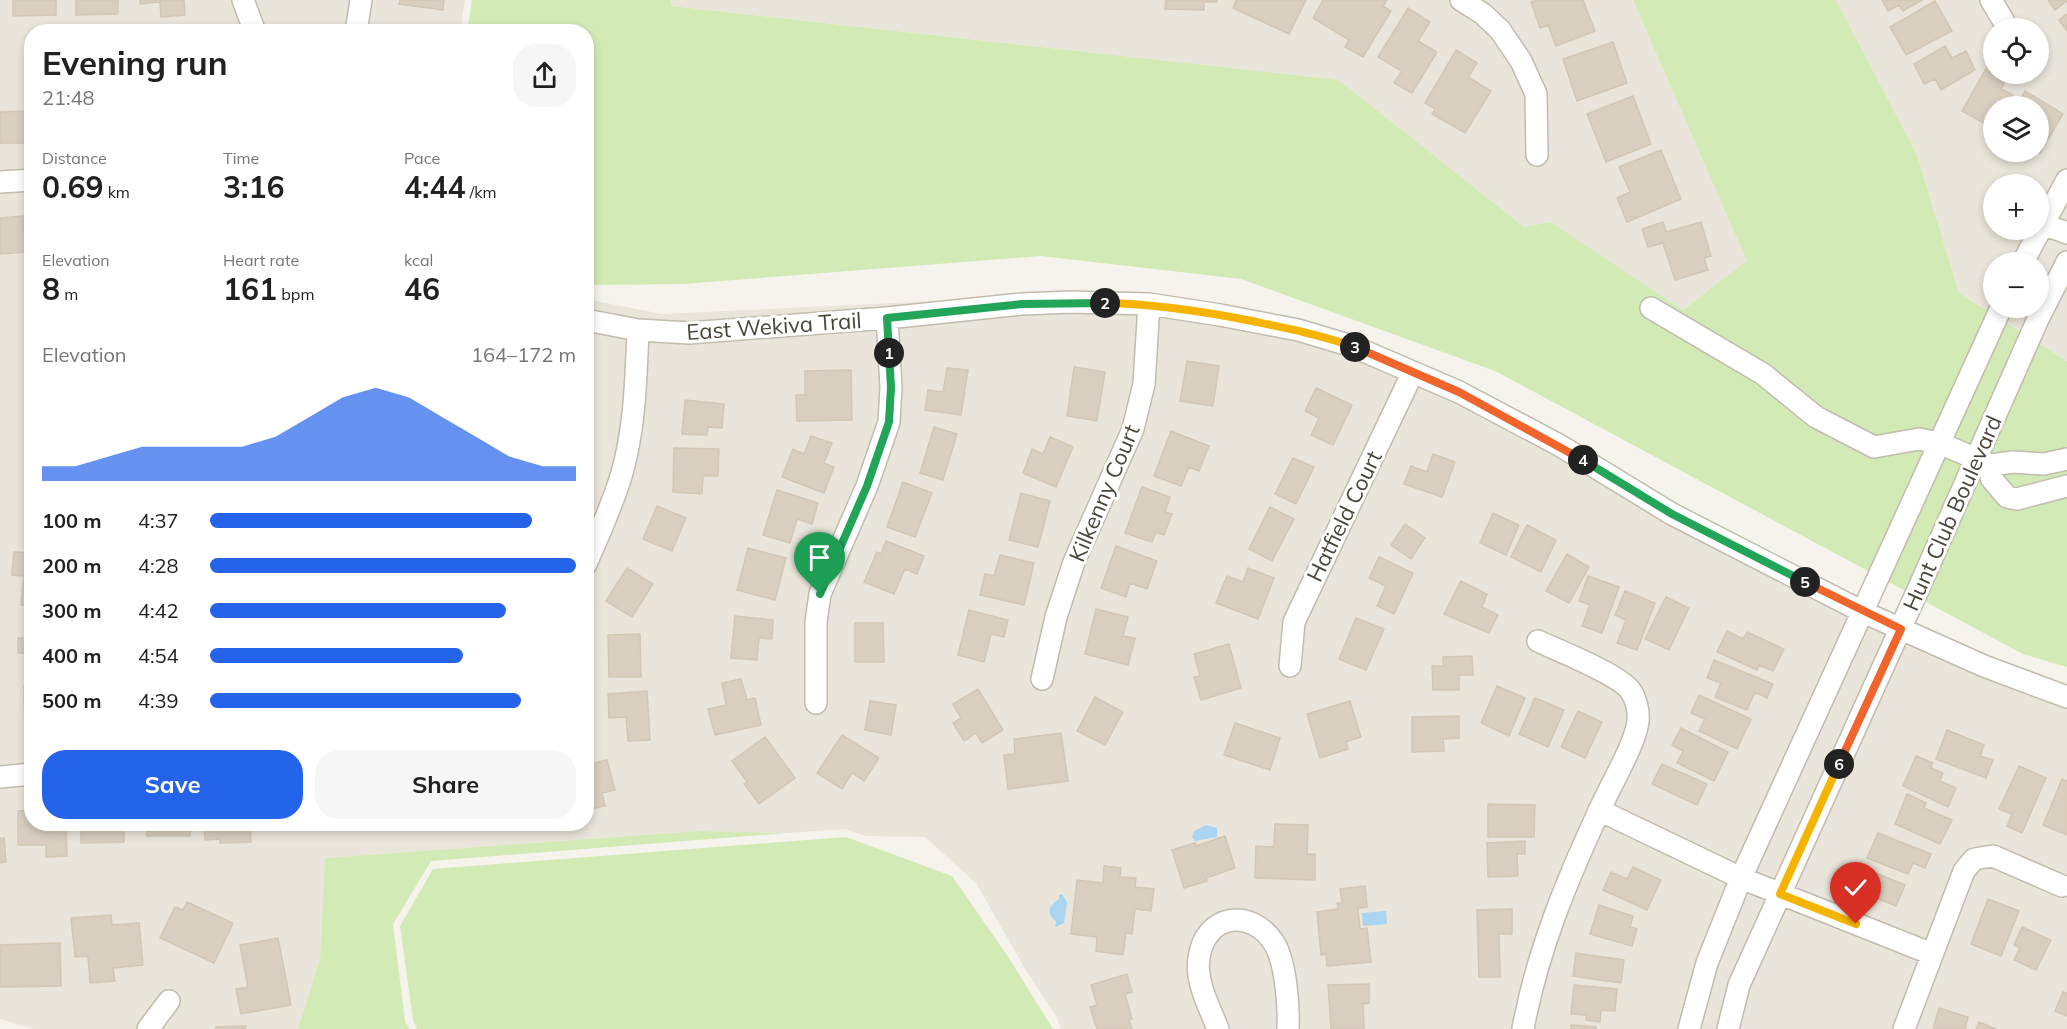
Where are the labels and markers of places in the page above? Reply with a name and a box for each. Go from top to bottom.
pin: 2 [1090,288,1120,318]
pin: 3 [1340,332,1370,362]
pin: 1 [874,338,904,368]
pin: 4 [1568,445,1598,475]
pin [794,532,845,594]
pin: 5 [1790,567,1820,597]
pin: 6 [1824,749,1854,779]
pin [1830,862,1881,924]

